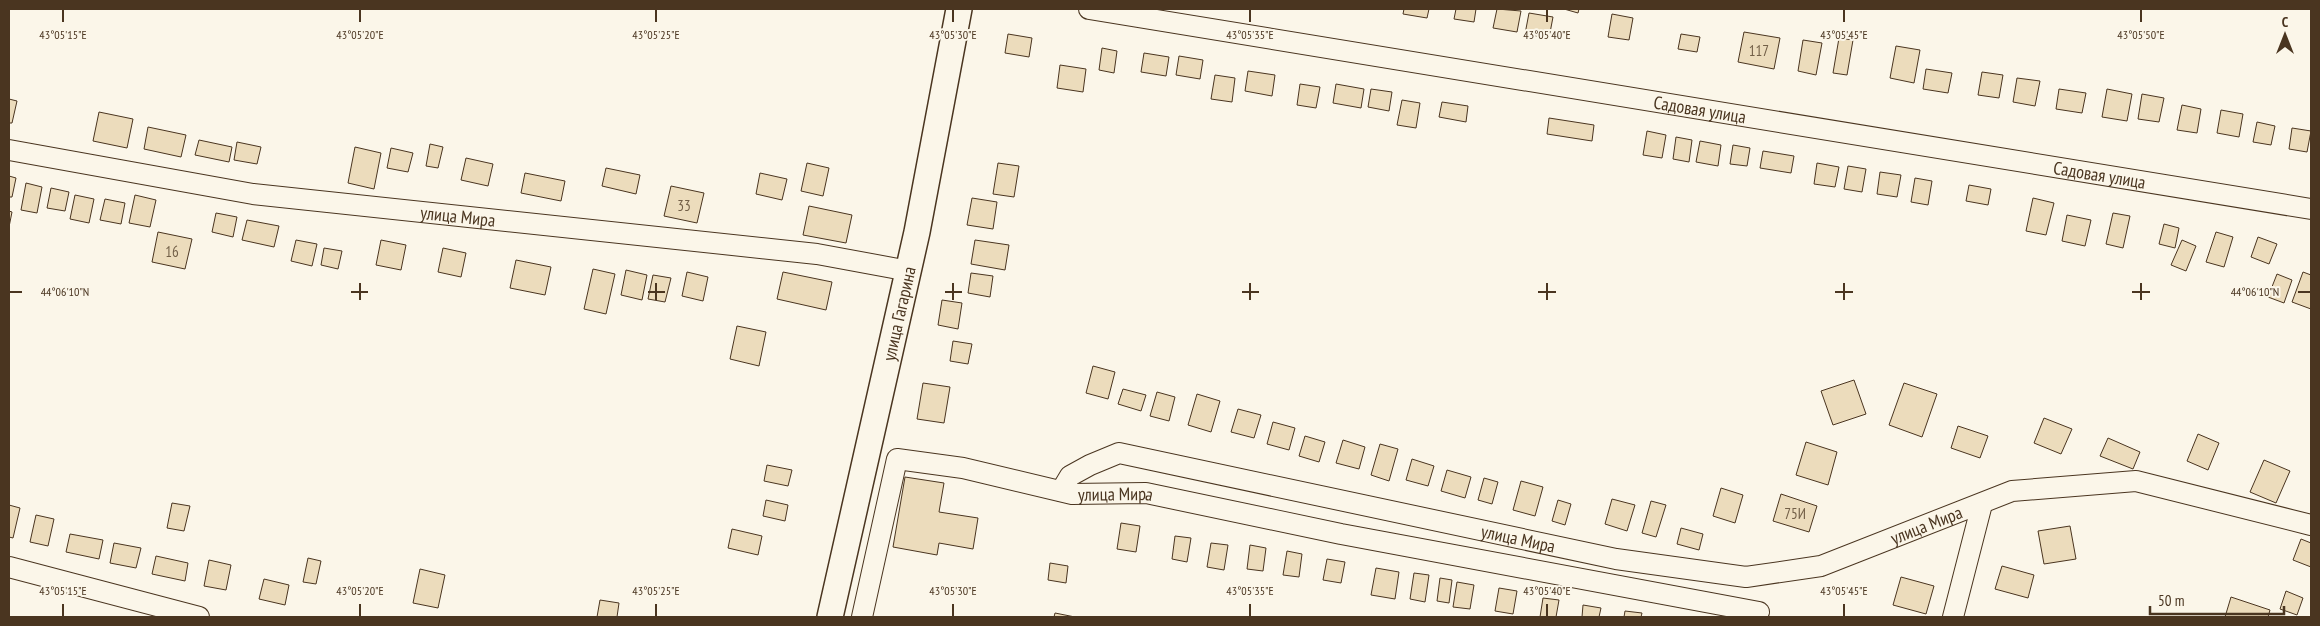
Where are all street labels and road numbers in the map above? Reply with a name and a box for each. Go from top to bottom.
street label: Садовая улица [1652,90,1748,128]
street label: Садовая улица [2052,156,2147,193]
street label: улица Мира [419,200,497,231]
street label: улица Гагарина [877,264,920,363]
street label: улица Мира [1078,482,1155,506]
street label: улица Мира [1887,500,1965,549]
street label: улица Мира [1479,519,1557,557]

